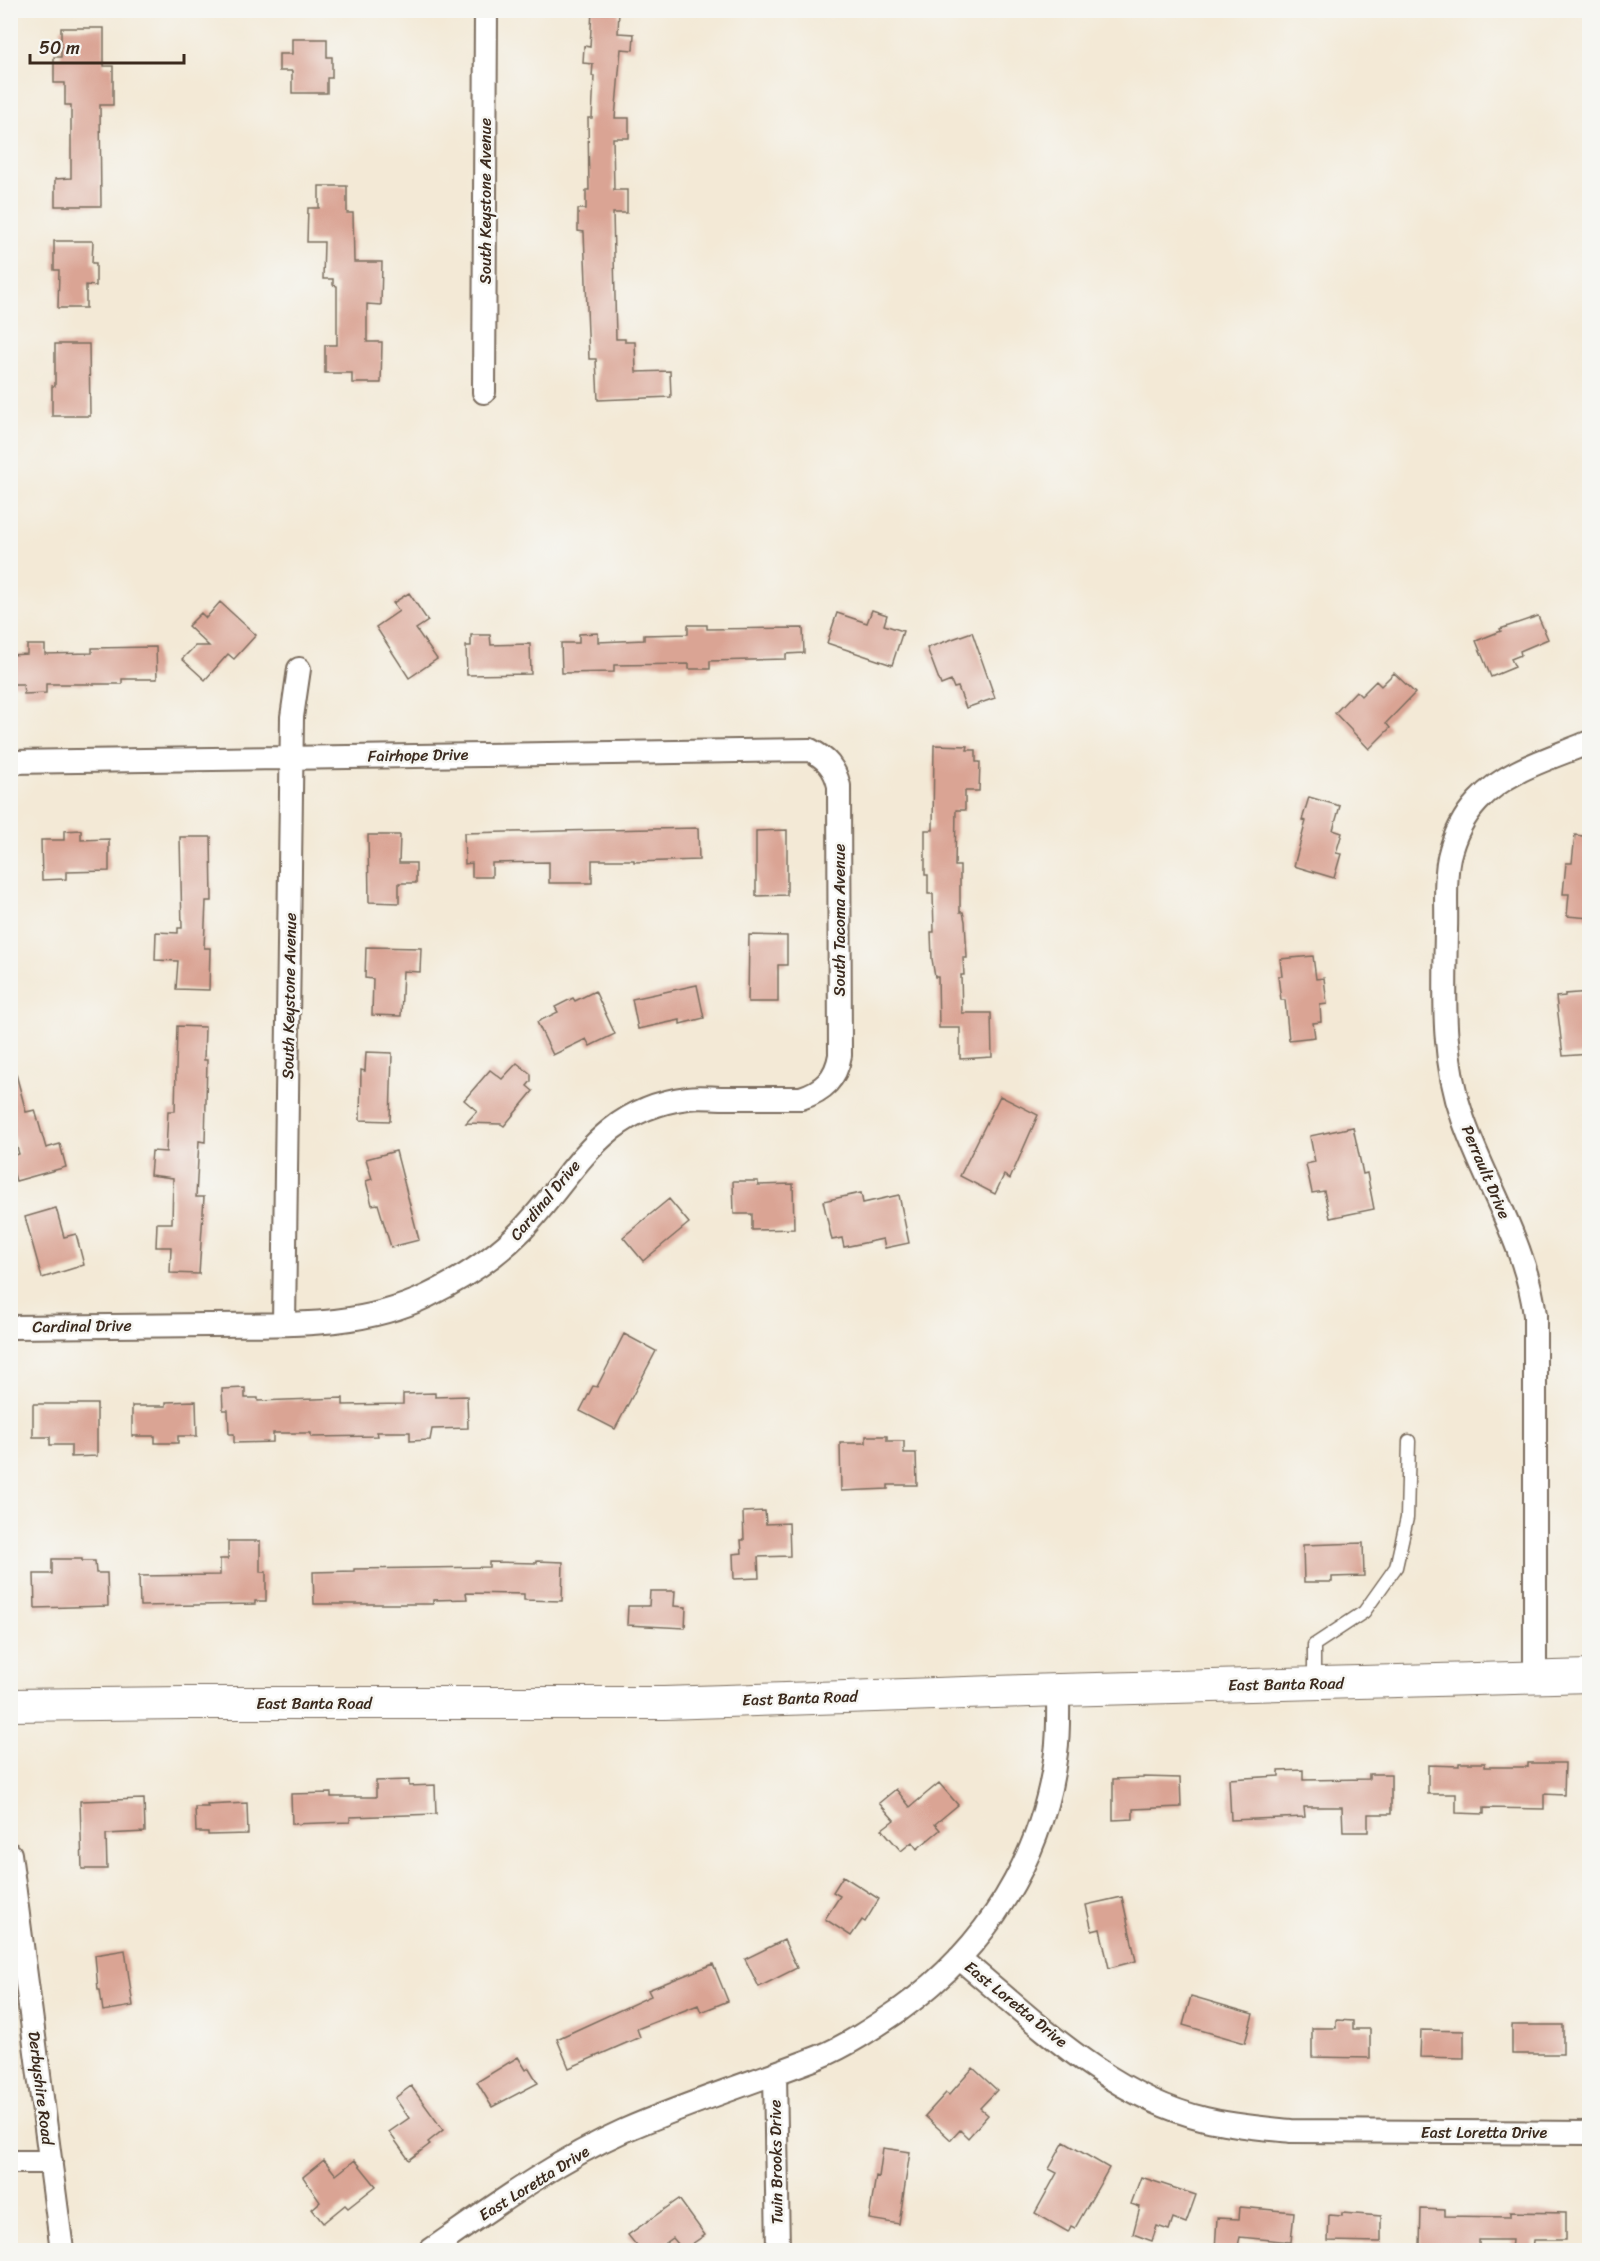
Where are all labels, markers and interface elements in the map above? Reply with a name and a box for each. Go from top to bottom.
scale bar [30,27,184,65]
text: 50 m [39,32,80,64]
street label: South Keystone Avenue [471,118,500,284]
street label: Fairhope Drive [367,740,469,770]
street label: South Tacoma Avenue [825,843,854,997]
street label: South Keystone Avenue [273,912,305,1080]
street label: Perrault Drive [1453,1120,1519,1224]
street label: Cardinal Drive [502,1153,588,1247]
street label: Cardinal Drive [32,1311,132,1341]
street label: East Banta Road [1228,1668,1346,1700]
street label: East Banta Road [742,1681,860,1715]
street label: East Banta Road [256,1689,373,1718]
street label: East Loretta Drive [958,1953,1074,2055]
street label: Derbyshire Road [20,2030,63,2148]
street label: Twin Brooks Drive [760,2099,792,2225]
street label: East Loretta Drive [1421,2118,1547,2147]
street label: East Loretta Drive [473,2137,595,2229]

